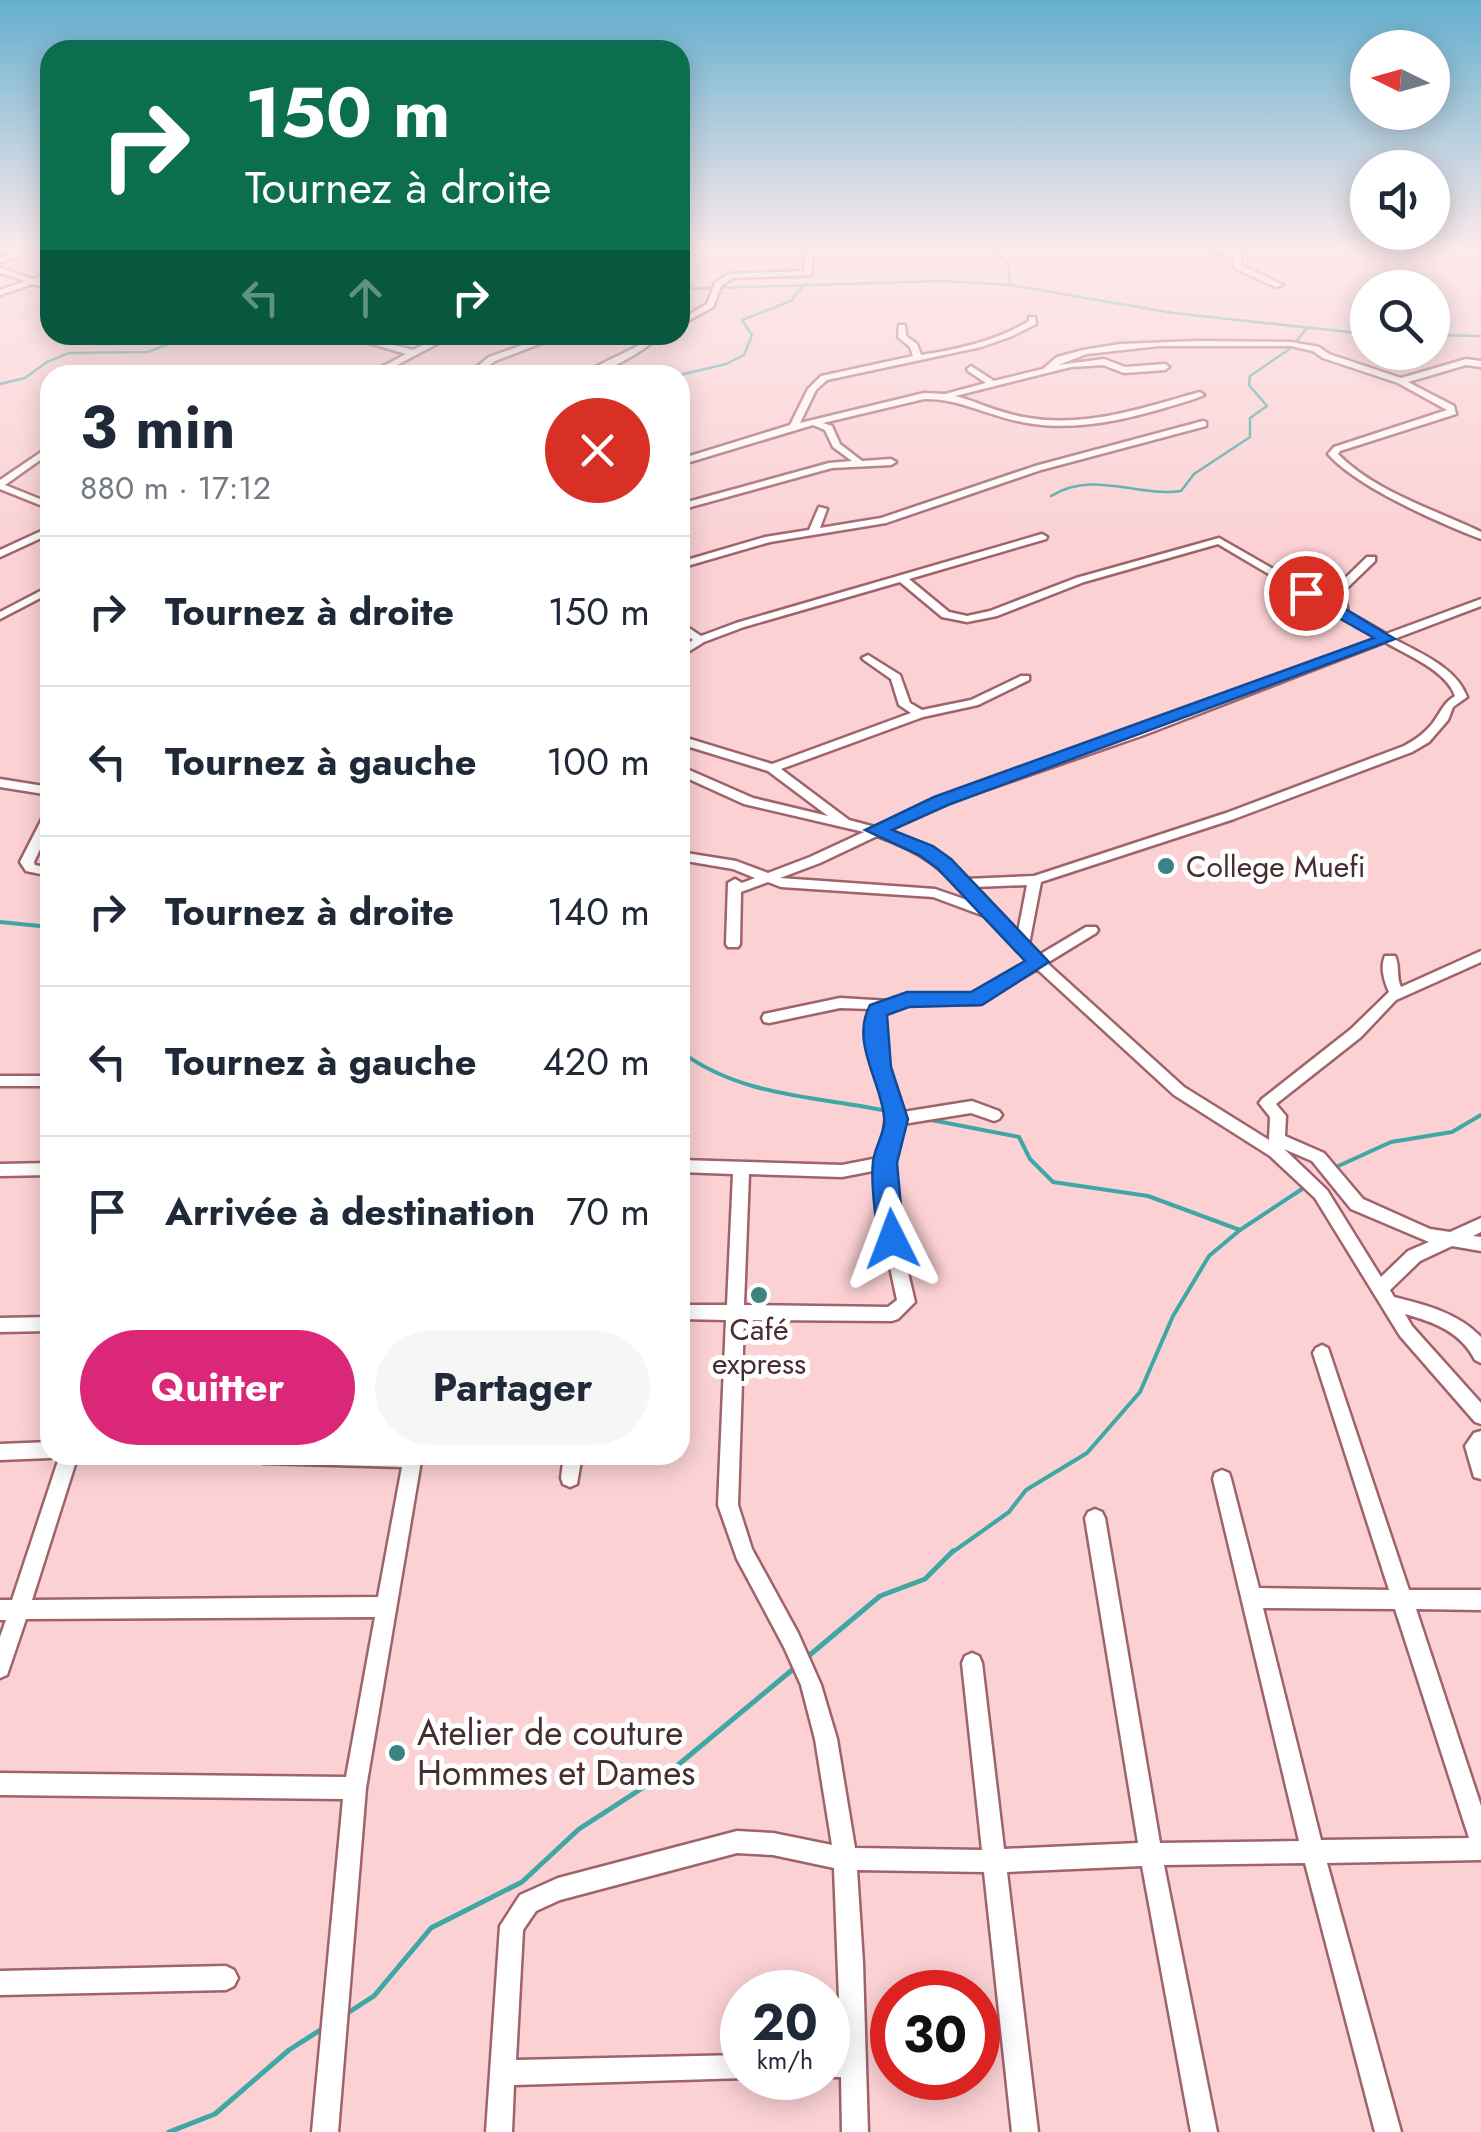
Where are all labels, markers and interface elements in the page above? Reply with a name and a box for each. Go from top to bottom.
north arrow [1350,30,1450,130]
map controls [1350,30,1450,370]
text: 150 m [245,62,451,163]
icon: right [80,80,210,210]
button: sound [1350,150,1450,250]
text: Tournez à droite [245,155,551,220]
icon: left [233,270,288,325]
icon: ahead [338,270,393,325]
icon: right [443,270,498,325]
button: search [1350,270,1450,370]
text: 3 min [80,384,236,471]
button: close [545,398,650,503]
text: 880 m · 17:12 [80,465,271,511]
pin [1264,551,1349,636]
icon: arrive [1279,566,1334,621]
icon: right [80,584,135,639]
text: Tournez à droite [165,584,454,639]
text: 150 m [548,584,650,639]
icon: left [80,734,135,789]
text: Tournez à gauche [165,734,476,789]
text: 100 m [546,734,650,789]
place label: College Muefi [1186,845,1366,888]
marker: College Muefi [1155,855,1177,877]
icon: right [80,884,135,939]
text: Tournez à droite [165,884,454,939]
text: 140 m [547,884,650,939]
icon: left [80,1034,135,1089]
text: Tournez à gauche [165,1034,476,1089]
text: 420 m [542,1034,650,1089]
icon: arrive [80,1184,135,1239]
text: Arrivée à destination [165,1184,535,1239]
text: 70 m [566,1184,650,1239]
position arrow [840,1187,944,1291]
marker: Café express [748,1284,770,1306]
place label: Café express [712,1308,806,1385]
button: Quitter [80,1330,355,1445]
button: Partager [375,1330,650,1445]
place label: Atelier de couture Hommes et Dames [417,1708,695,1798]
marker: Atelier de couture Hommes et Dames [386,1742,408,1764]
speed limit sign: 30 [870,1970,1000,2100]
text: 20 [752,1986,818,2059]
text: km/h [757,2042,813,2078]

